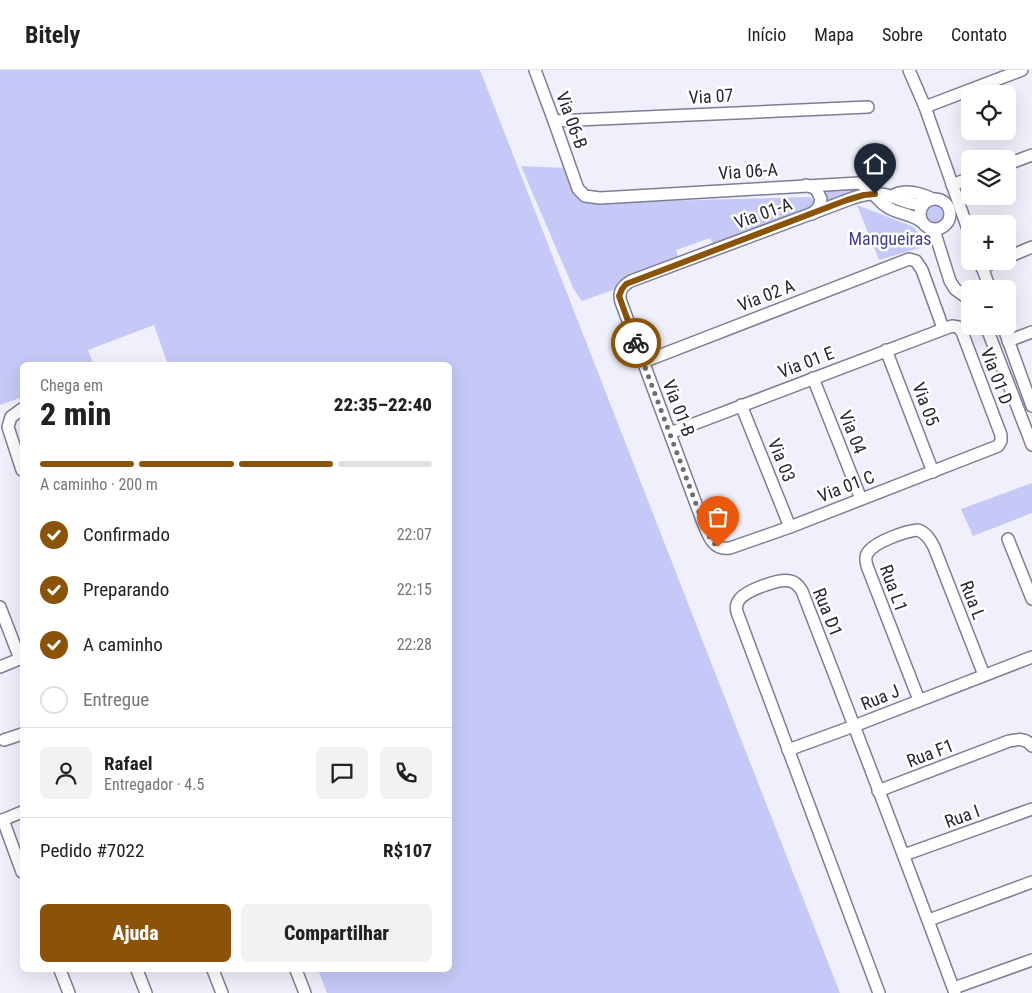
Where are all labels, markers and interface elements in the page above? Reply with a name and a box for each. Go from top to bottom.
text: Bitely [25,21,80,49]
text: Início [747,24,786,45]
text: Mapa [814,24,854,45]
text: Sobre [882,24,923,45]
text: Contato [951,24,1007,45]
street label: Via 07 [688,84,734,108]
map controls [961,85,1016,335]
button: locate [961,85,1016,140]
street label: Via 06-B [552,89,592,151]
pin [854,143,896,194]
icon: home [861,150,889,178]
button: layers [961,150,1016,205]
street label: Via 06-A [718,158,779,184]
street label: Via 01-A [731,193,795,233]
button: + [961,215,1016,270]
park label: Mangueiras [848,228,932,249]
street label: Via 02 A [735,274,798,315]
button: − [961,280,1016,335]
courier [611,318,661,368]
icon: bike [622,329,650,357]
street label: Via 01 E [775,342,837,382]
street label: Via 01 D [977,345,1017,407]
text: Chega em [40,376,103,395]
street label: Via 01-B [659,377,699,439]
street label: Via 05 [908,379,944,429]
text: 22:35–22:40 [334,393,432,416]
text: 2 min [40,395,111,433]
street label: Via 04 [835,407,871,457]
street label: Via 03 [764,435,800,485]
street label: Via 01 C [815,466,877,506]
text: A caminho · 200 m [40,475,158,494]
pin [697,496,739,547]
icon: bag [704,503,732,531]
icon: check [40,521,68,549]
text: Confirmado [83,523,170,546]
text: 22:07 [397,525,432,544]
street label: Rua L1 [876,562,912,614]
icon: check [40,576,68,604]
text: Preparando [83,578,169,601]
street label: Rua L [956,578,990,623]
text: 22:15 [397,580,432,599]
street label: Rua D1 [809,585,847,639]
icon: check [40,631,68,659]
text: A caminho [83,633,163,656]
text: 22:28 [397,635,432,654]
street label: Rua J [858,680,902,714]
text: Entregue [83,688,149,711]
street label: Rua F1 [904,734,956,772]
button: person [40,747,92,799]
button: chat [316,747,368,799]
button: phone [380,747,432,799]
text: Rafael [104,752,153,775]
text: Entregador · 4.5 [104,775,204,794]
street label: Rua I [942,800,982,832]
text: Pedido #7022 [40,839,144,862]
text: R$107 [383,839,432,862]
button: Ajuda [40,904,231,962]
button: Compartilhar [241,904,432,962]

